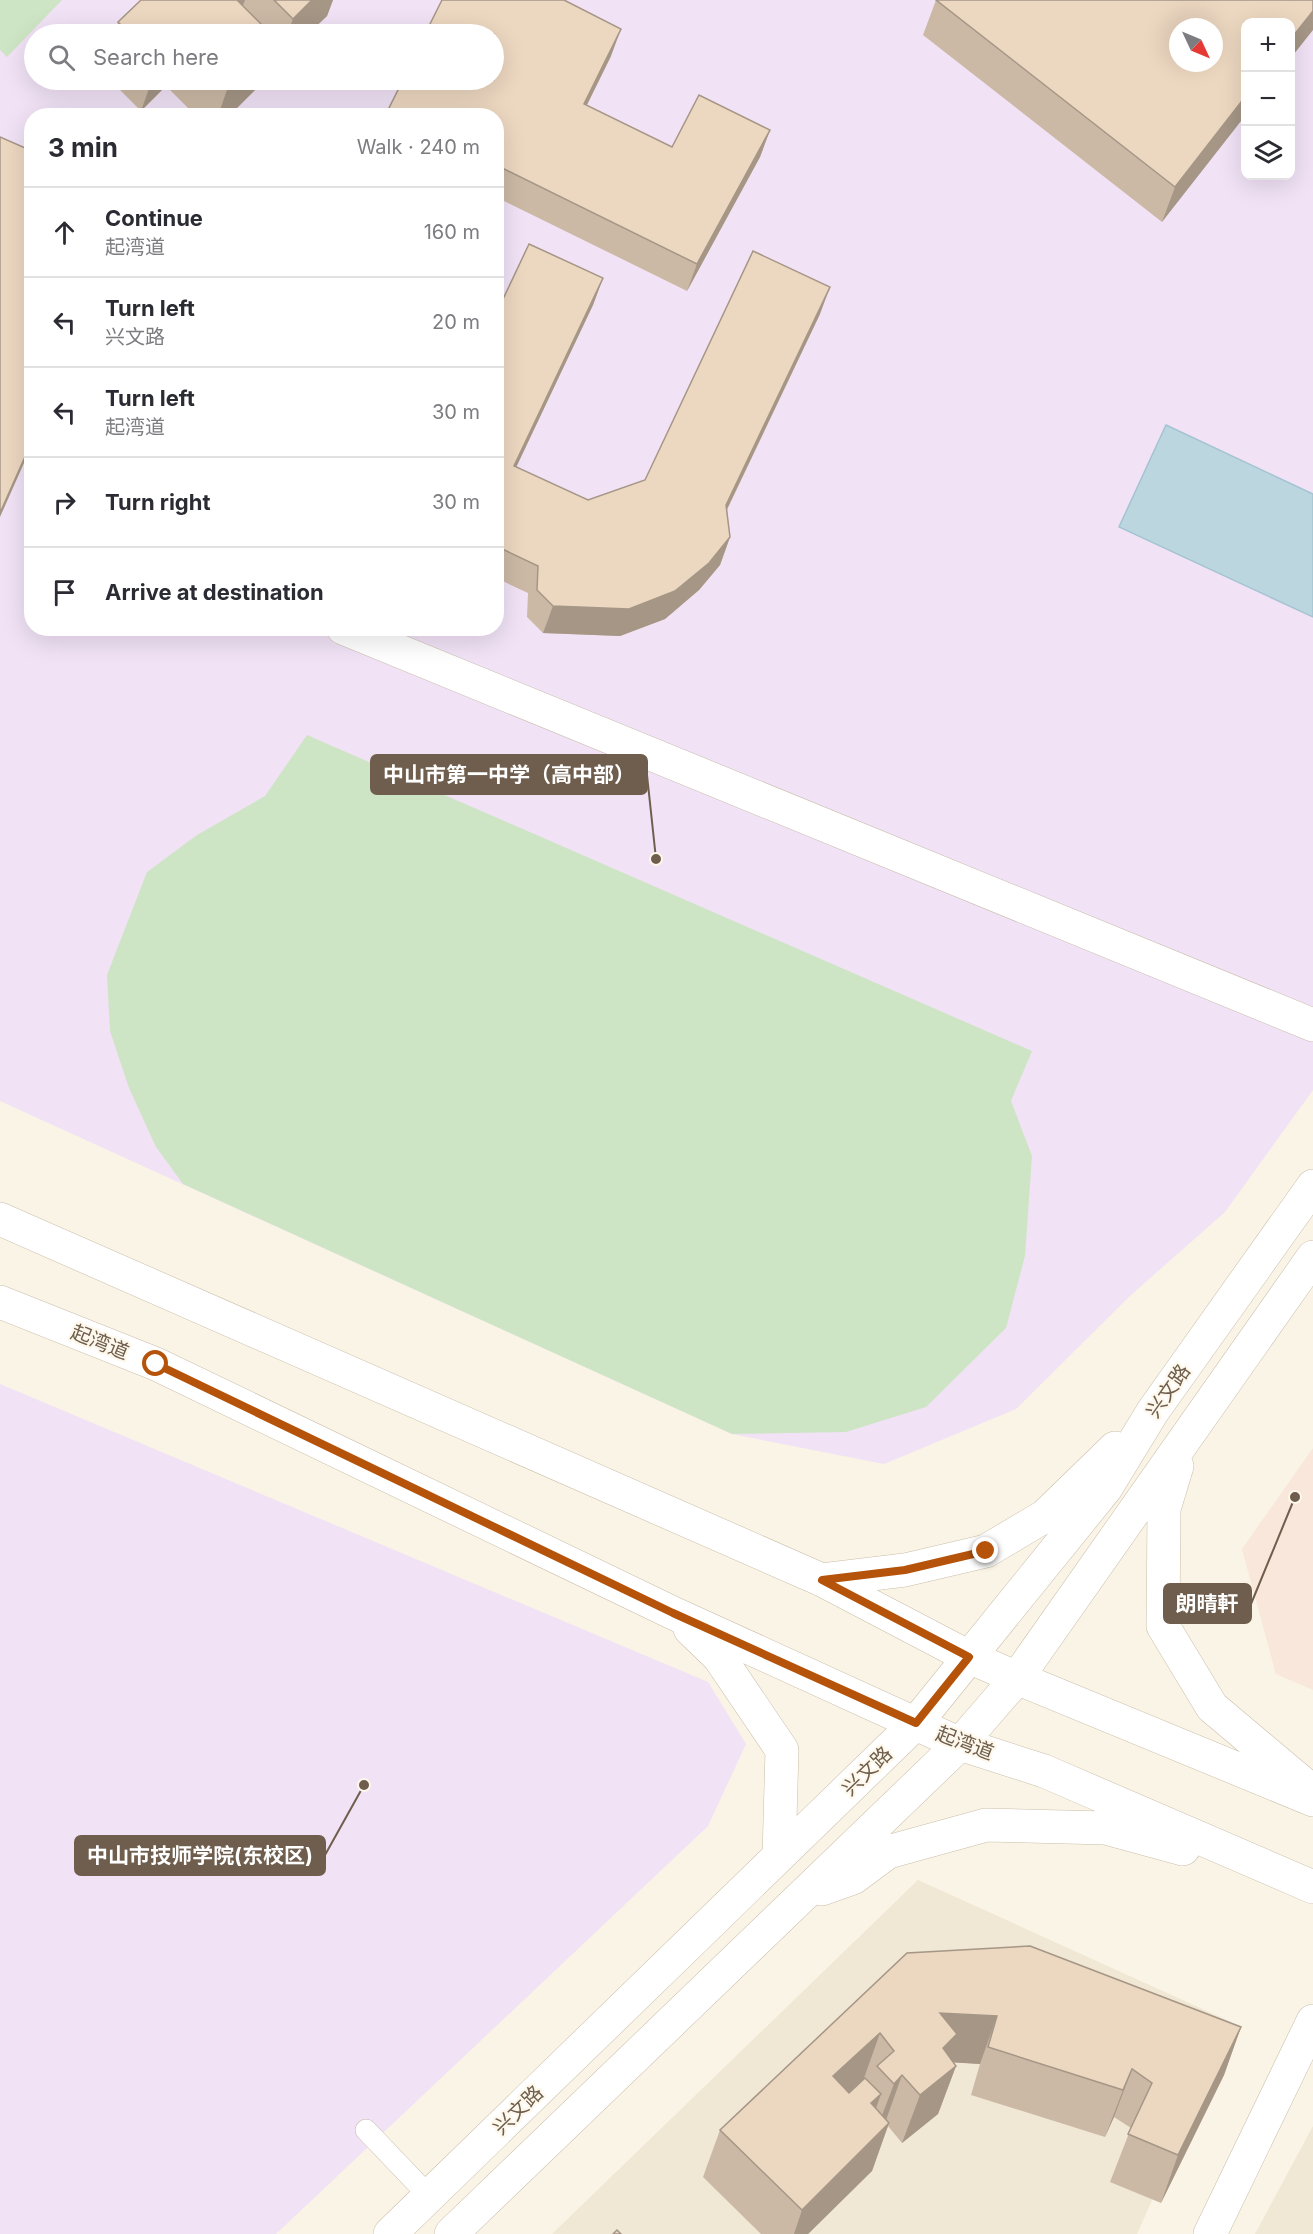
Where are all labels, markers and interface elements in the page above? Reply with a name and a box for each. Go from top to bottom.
north arrow [1169,18,1223,72]
map controls [1241,18,1295,180]
button: + [1241,18,1295,72]
search box [24,24,504,90]
icon: search [45,41,78,74]
text: Search here [93,44,219,70]
button: − [1241,72,1295,126]
button: layers [1241,126,1295,180]
text: 3 min [48,132,118,163]
text: Walk · 240 m [357,135,480,159]
text: Continue [105,205,203,231]
icon: ahead [48,216,81,249]
text: 160 m [424,220,480,244]
text: 起湾道 [105,235,165,259]
text: Turn left [105,295,195,321]
icon: left [48,306,81,339]
text: 20 m [432,310,480,334]
text: 兴文路 [105,325,165,349]
text: Turn left [105,385,195,411]
icon: left [48,396,81,429]
text: 30 m [432,400,480,424]
text: 起湾道 [105,415,165,439]
icon: right [48,486,81,519]
text: Turn right [105,489,211,515]
text: 30 m [432,490,480,514]
icon: arrive [48,576,81,609]
text: Arrive at destination [105,579,324,605]
callout: 中山市第一中学（高中部） [371,755,647,794]
text: 中山市第一中学（高中部） [383,762,635,787]
street label: 起湾道 [68,1320,132,1364]
route start [142,1350,168,1376]
street label: 兴文路 [1141,1360,1195,1422]
route end [972,1537,998,1563]
callout: 朗晴軒 [1164,1584,1251,1623]
text: 朗晴軒 [1176,1591,1239,1616]
street label: 起湾道 [933,1721,997,1765]
street label: 兴文路 [837,1742,897,1800]
callout: 中山市技师学院(东校区) [75,1836,325,1875]
text: 中山市技师学院(东校区) [87,1843,313,1868]
street label: 兴文路 [488,2081,548,2139]

